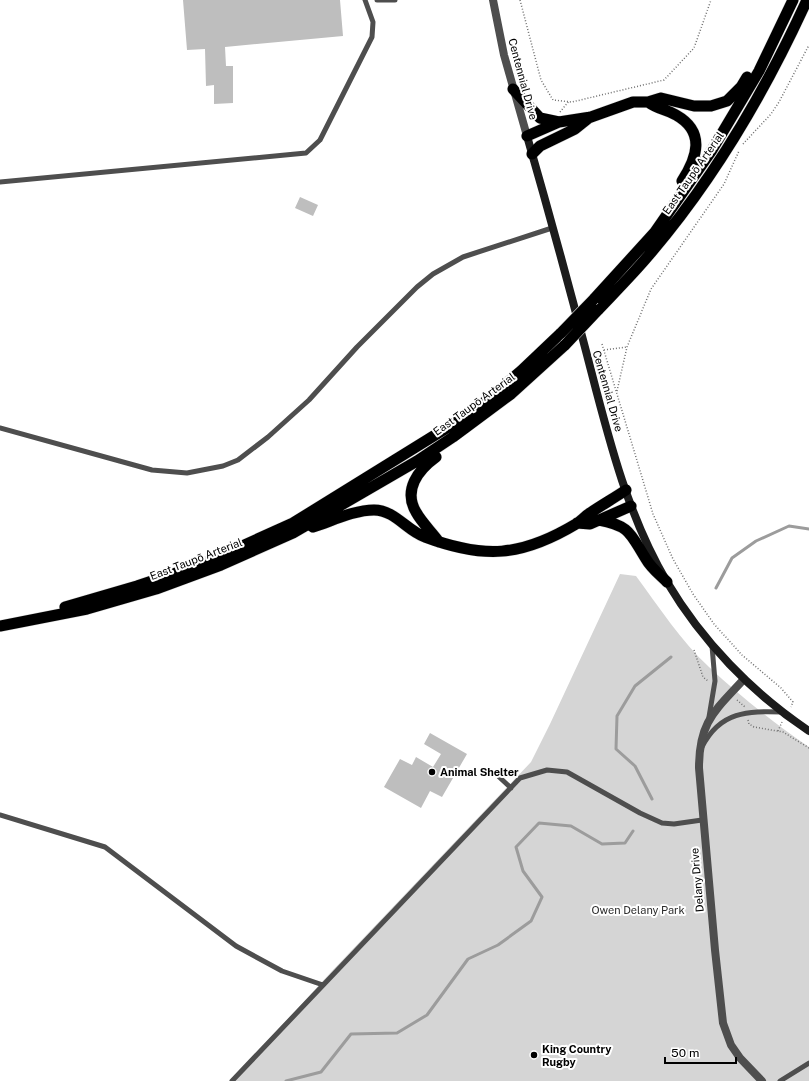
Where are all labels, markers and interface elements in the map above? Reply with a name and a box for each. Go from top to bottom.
street label: Centennial Drive [506,37,540,121]
street label: East Taupō Arterial [660,130,726,216]
street label: Centennial Drive [591,349,625,433]
street label: East Taupō Arterial [431,370,517,438]
street label: East Taupō Arterial [148,536,244,582]
place label: Animal Shelter [440,766,519,778]
marker: Animal Shelter [427,767,437,777]
street label: Delany Drive [688,847,706,913]
park label: Owen Delany Park [591,904,685,916]
scale bar [665,1039,736,1065]
place label: King Country Rugby [542,1043,612,1068]
text: 50 m [671,1046,699,1060]
marker: King Country Rugby [529,1050,539,1060]

